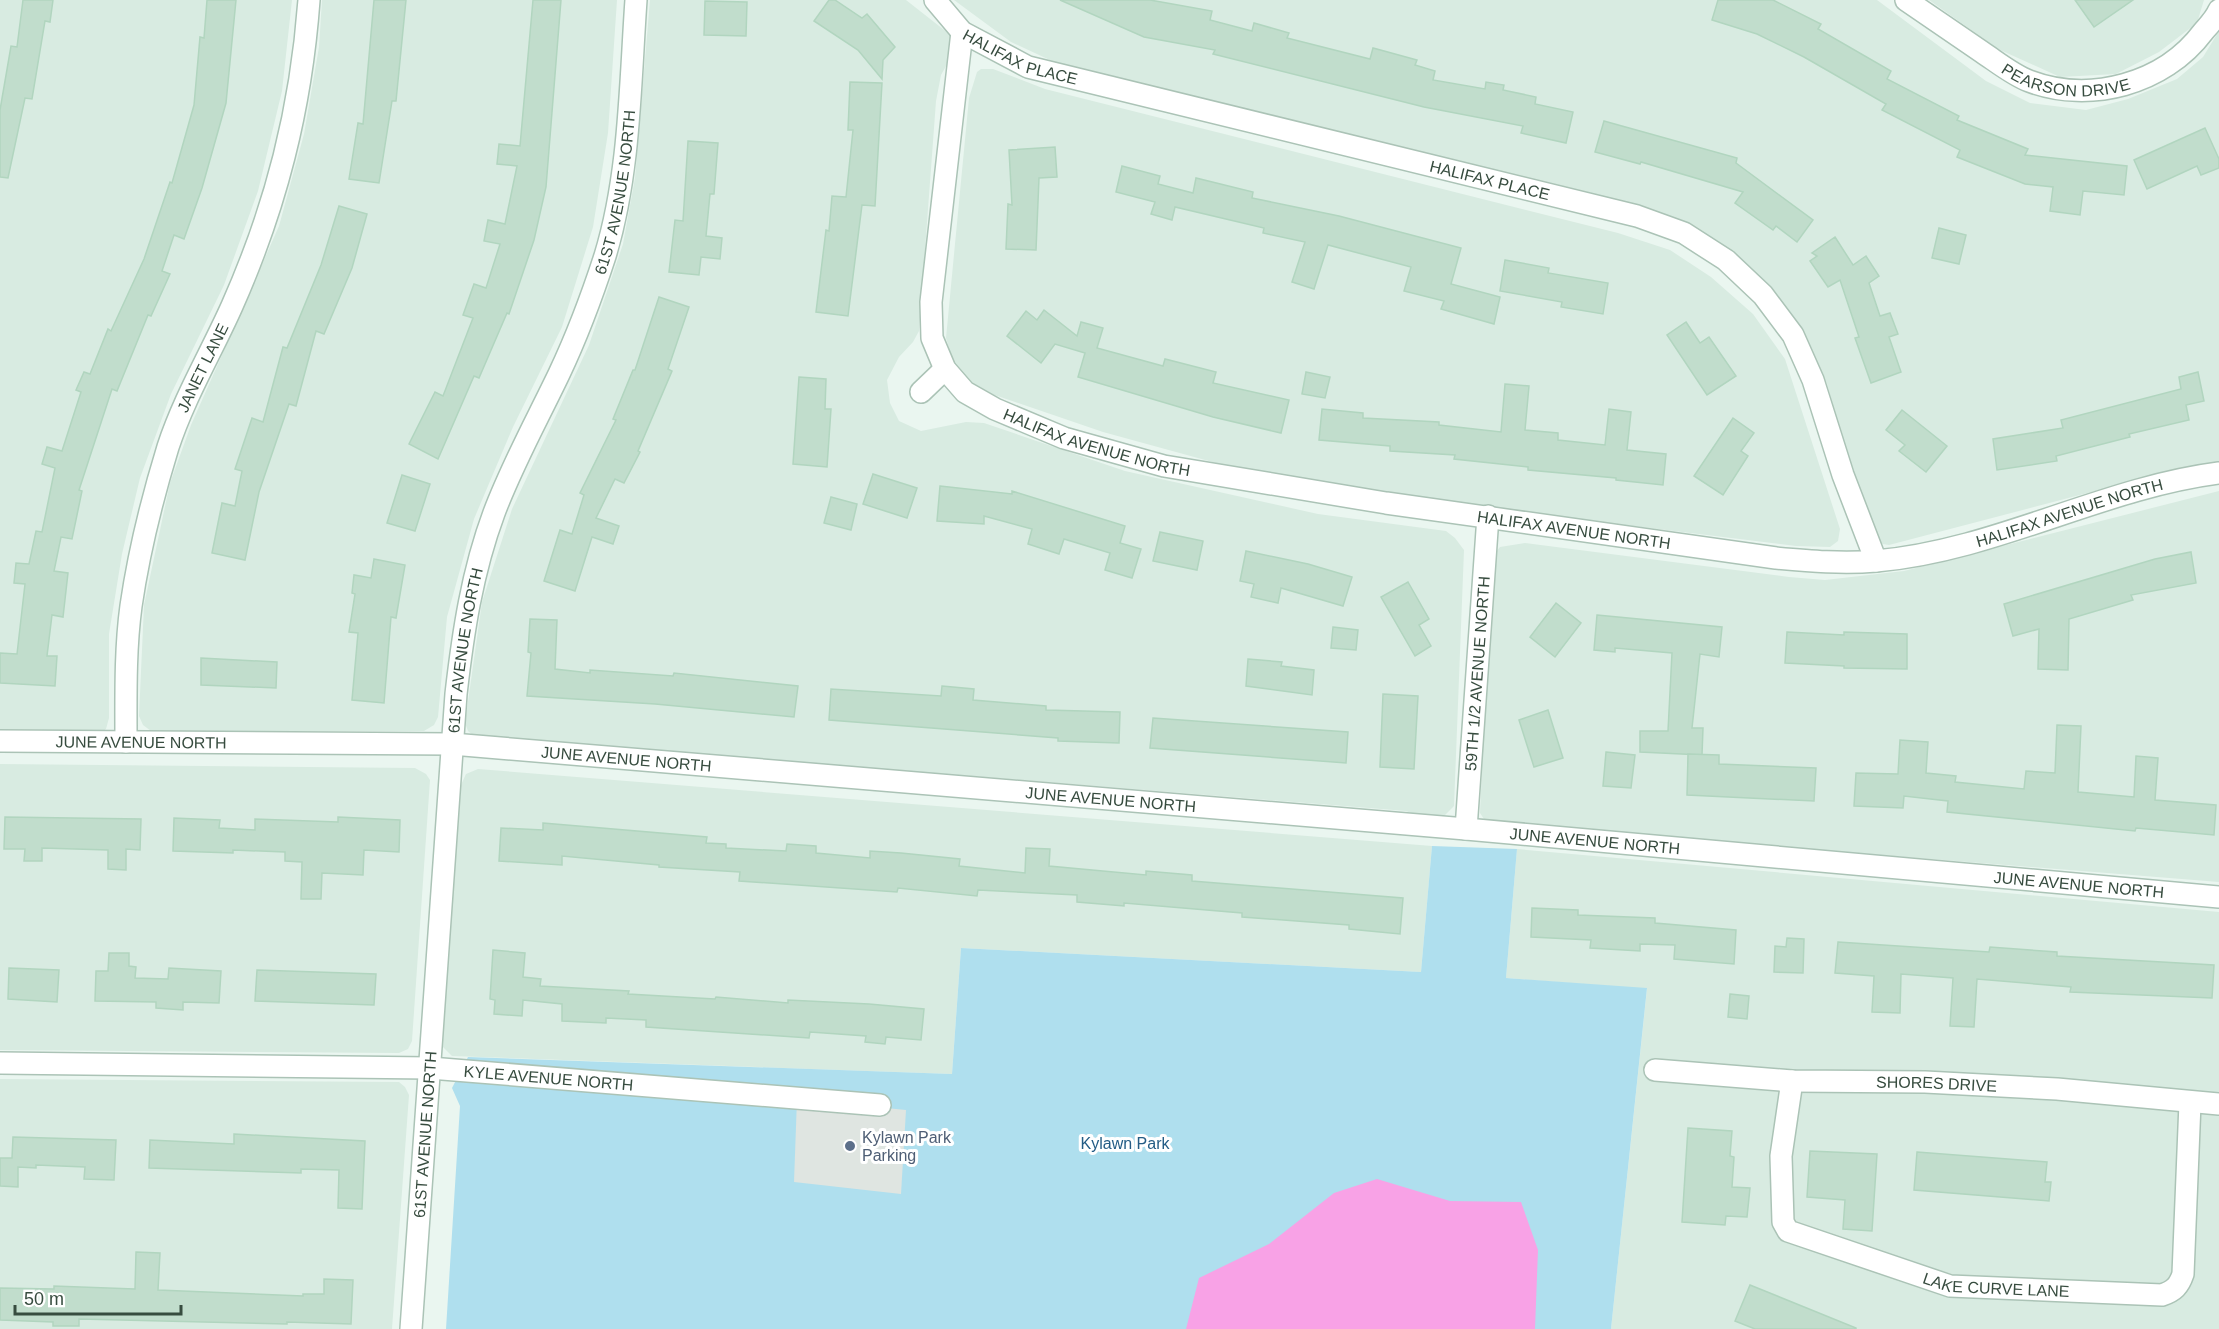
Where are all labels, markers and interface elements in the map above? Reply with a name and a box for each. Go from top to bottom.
street label: HALIFAX PLACE [960,26,1079,87]
street label: PEARSON DRIVE [1999,60,2132,99]
street label: 61ST AVENUE NORTH [591,109,638,277]
street label: HALIFAX PLACE [1428,157,1551,203]
street label: JANET LANE [174,321,231,415]
street label: HALIFAX AVENUE NORTH [1001,405,1192,479]
street label: HALIFAX AVENUE NORTH [1974,475,2165,550]
street label: HALIFAX AVENUE NORTH [1476,507,1672,552]
street label: 61ST AVENUE NORTH [445,566,485,734]
street label: 59TH 1/2 AVENUE NORTH [1462,575,1492,771]
street label: JUNE AVENUE NORTH [55,733,227,751]
street label: JUNE AVENUE NORTH [540,743,712,774]
street label: JUNE AVENUE NORTH [1025,784,1197,815]
street label: JUNE AVENUE NORTH [1509,824,1681,857]
street label: JUNE AVENUE NORTH [1993,868,2165,901]
street label: 61ST AVENUE NORTH [410,1050,439,1218]
street label: KYLE AVENUE NORTH [463,1062,634,1093]
street label: SHORES DRIVE [1876,1073,1997,1094]
place label: Kylawn Park Parking [862,1129,952,1164]
park label: Kylawn Park [1081,1135,1170,1152]
marker: Kylawn Park Parking [843,1139,857,1153]
street label: LAKE CURVE LANE [1921,1269,2070,1300]
scale bar [15,1278,182,1316]
text: 50 m [24,1289,64,1309]

